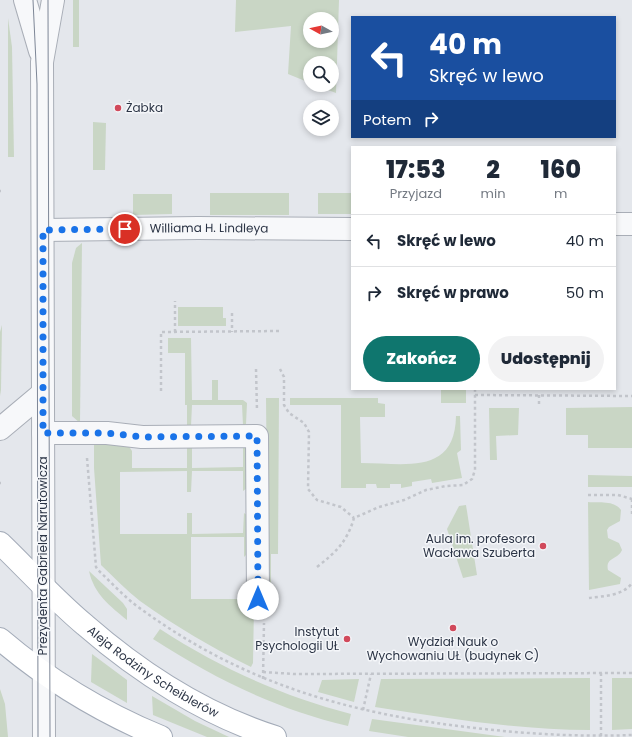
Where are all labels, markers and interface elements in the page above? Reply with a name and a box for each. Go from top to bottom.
north arrow [303,12,339,48]
map controls [303,12,339,136]
text: 40 m [429,25,502,64]
icon: left [363,32,415,84]
button: search [303,56,339,92]
text: Skręć w lewo [429,63,544,88]
place label: Żabka [126,99,163,116]
button: layers [303,100,339,136]
marker: Żabka [113,103,123,113]
icon: right [420,108,442,130]
text: Potem [363,109,412,130]
text: 17:53 [386,153,446,186]
text: 2 [486,153,500,186]
text: 160 [541,153,581,186]
text: Przyjazd [390,184,442,203]
text: min [481,184,506,203]
text: m [554,184,567,203]
pin [108,212,142,246]
icon: arrive [114,218,136,240]
street label: Williama H. Lindleya [150,219,268,237]
icon: left [363,230,385,252]
text: Skręć w lewo [397,230,496,251]
text: 40 m [566,230,604,251]
icon: right [363,282,385,304]
text: Skręć w prawo [397,282,509,303]
text: 50 m [566,282,604,303]
button: Zakończ [363,336,480,382]
button: Udostępnij [488,336,604,382]
street label: Prezydenta Gabriela Narutowicza [34,456,51,656]
place label: Aula im. profesora Wacława Szuberta [423,530,535,561]
marker: Aula im. profesora Wacława Szuberta [538,541,548,551]
position arrow [237,578,279,620]
street label: Aleja Rodziny Scheiblerów [84,622,222,721]
place label: Instytut Psychologii UŁ [255,623,340,654]
marker: Wydział Nauk o Wychowaniu UŁ (budynek C) [448,623,458,633]
place label: Wydział Nauk o Wychowaniu UŁ (budynek C) [367,633,539,664]
marker: Instytut Psychologii UŁ [342,634,352,644]

